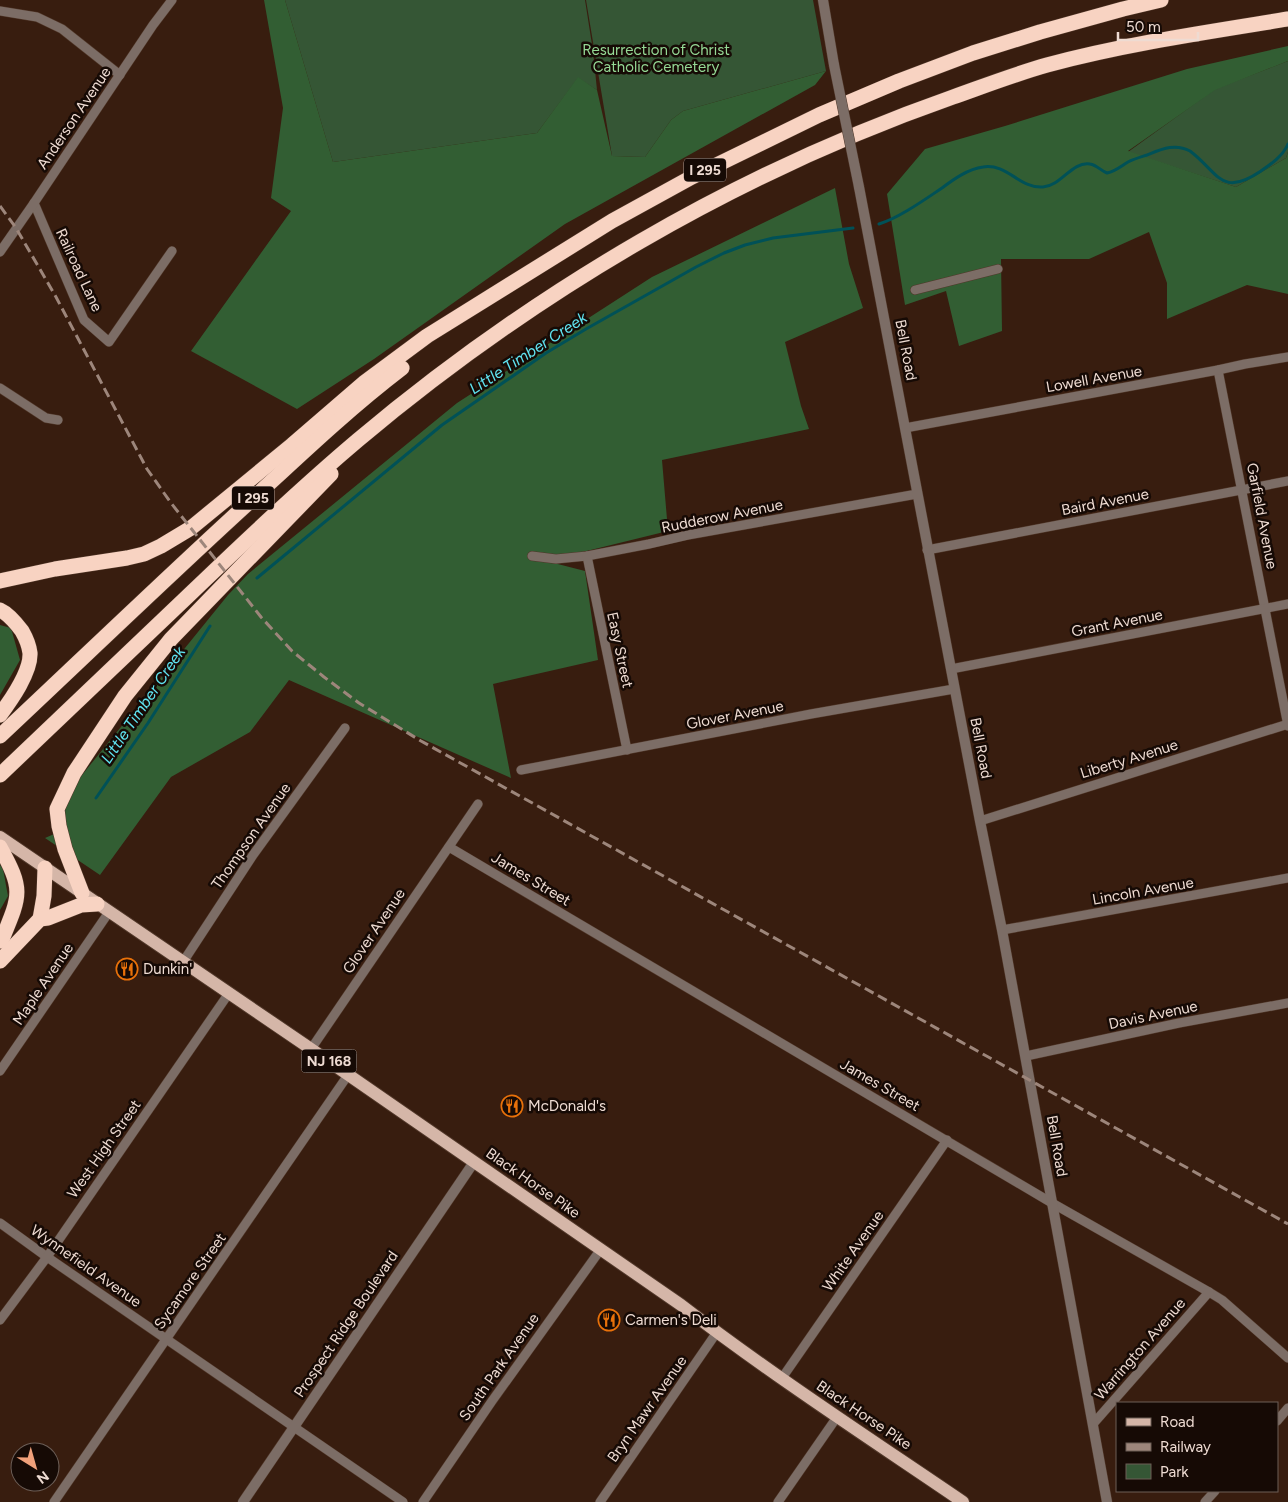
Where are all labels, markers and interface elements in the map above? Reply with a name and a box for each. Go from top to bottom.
scale bar [1118,10,1198,42]
text: 50 m [1126,18,1161,36]
park label: Resurrection of Christ Catholic Cemetery [582,41,730,76]
street label: Anderson Avenue [33,64,115,172]
road number: I 295 [684,158,726,182]
street label: Railroad Lane [52,226,106,314]
water label: Little Timber Creek [466,307,592,398]
street label: Bell Road [891,318,921,382]
street label: Lowell Avenue [1045,362,1143,396]
street label: Garfield Avenue [1243,461,1281,571]
street label: Baird Avenue [1060,485,1150,519]
road number: I 295 [232,486,274,509]
street label: Rudderow Avenue [660,495,784,537]
street label: Grant Avenue [1070,605,1164,641]
street label: Easy Street [603,610,637,690]
water label: Little Timber Creek [97,642,190,767]
street label: Glover Avenue [685,697,785,733]
street label: Bell Road [966,716,996,780]
street label: Liberty Avenue [1078,736,1180,782]
street label: Thompson Avenue [208,779,294,893]
street label: James Street [488,848,574,910]
street label: Lincoln Avenue [1091,873,1195,909]
street label: Glover Avenue [339,885,409,977]
street label: Maple Avenue [9,940,77,1028]
restaurant icon: Dunkin' [115,957,139,981]
place label: Dunkin' [143,960,192,978]
street label: Davis Avenue [1107,997,1199,1033]
road number: NJ 168 [302,1050,356,1072]
street label: James Street [837,1055,923,1115]
restaurant icon: McDonald's [500,1094,524,1118]
street label: West High Street [63,1096,145,1202]
place label: McDonald's [528,1097,606,1115]
street label: Bell Road [1043,1114,1071,1178]
street label: Black Horse Pike [483,1144,583,1222]
street label: White Avenue [819,1207,887,1295]
street label: Wynnefield Avenue [27,1221,145,1311]
street label: Sycamore Street [150,1229,230,1332]
street label: Prospect Ridge Boulevard [290,1247,402,1401]
street label: Warrington Avenue [1091,1294,1189,1404]
restaurant icon: Carmen's Deli [597,1308,621,1332]
street label: South Park Avenue [455,1310,543,1424]
place label: Carmen's Deli [625,1311,717,1329]
street label: Bryn Mawr Avenue [604,1352,690,1466]
street label: Black Horse Pike [813,1377,915,1453]
legend [1116,1402,1278,1492]
text: Road [1160,1413,1195,1431]
text: Railway [1160,1438,1211,1456]
north arrow [10,1442,60,1492]
text: Park [1160,1463,1189,1481]
text: N [33,1467,52,1487]

